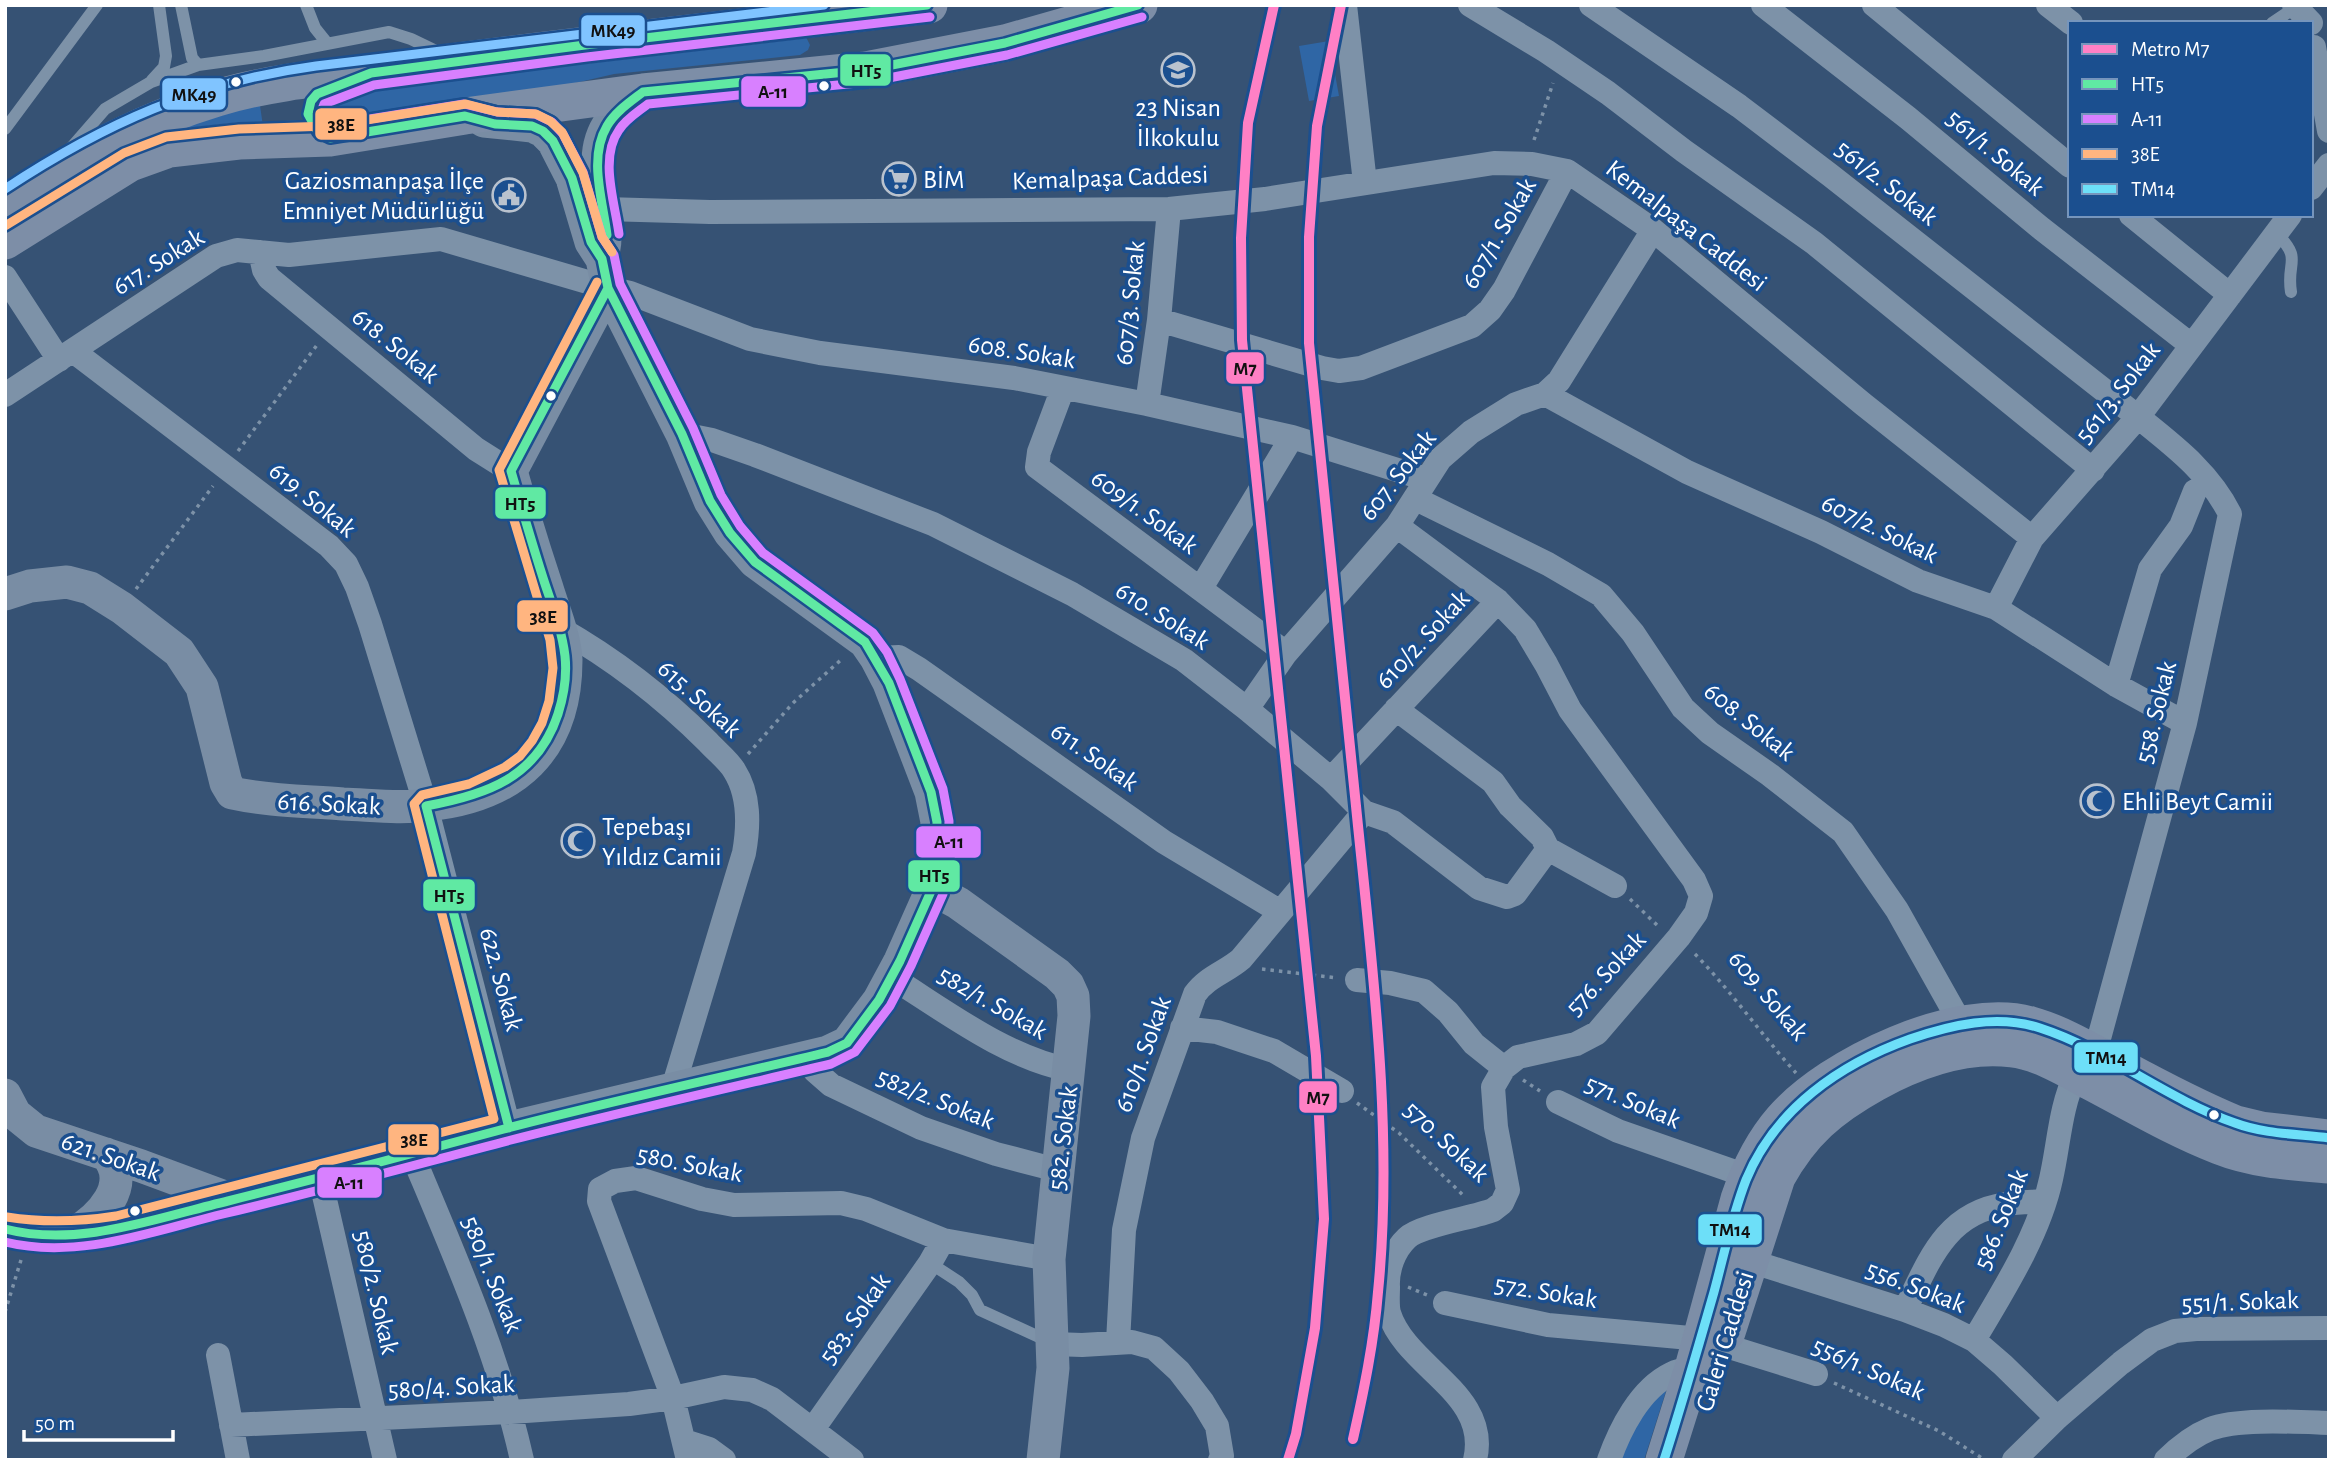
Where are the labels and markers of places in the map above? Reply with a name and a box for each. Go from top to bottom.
school or university icon: 23 Nisan İlkokulu [1159,51,1197,89]
unlabelled marker [229,75,243,89]
unlabelled marker [817,79,831,93]
place label: 23 Nisan İlkokulu [1135,95,1221,151]
supermarket icon: BİM [880,160,918,198]
place label: BİM [923,166,964,193]
place label: Gaziosmanpaşa İlçe Emniyet Müdürlüğü [282,167,484,224]
public building icon: Gaziosmanpaşa İlçe Emniyet Müdürlüğü [490,176,528,214]
unlabelled marker [544,389,558,403]
mosque icon: Ehli Beyt Camii [2078,782,2116,820]
place label: Ehli Beyt Camii [2122,789,2273,815]
place label: Tepebaşı Yıldız Camii [602,814,722,870]
mosque icon: Tepebaşı Yıldız Camii [559,822,597,860]
unlabelled marker [2207,1108,2221,1122]
unlabelled marker [128,1204,142,1218]

